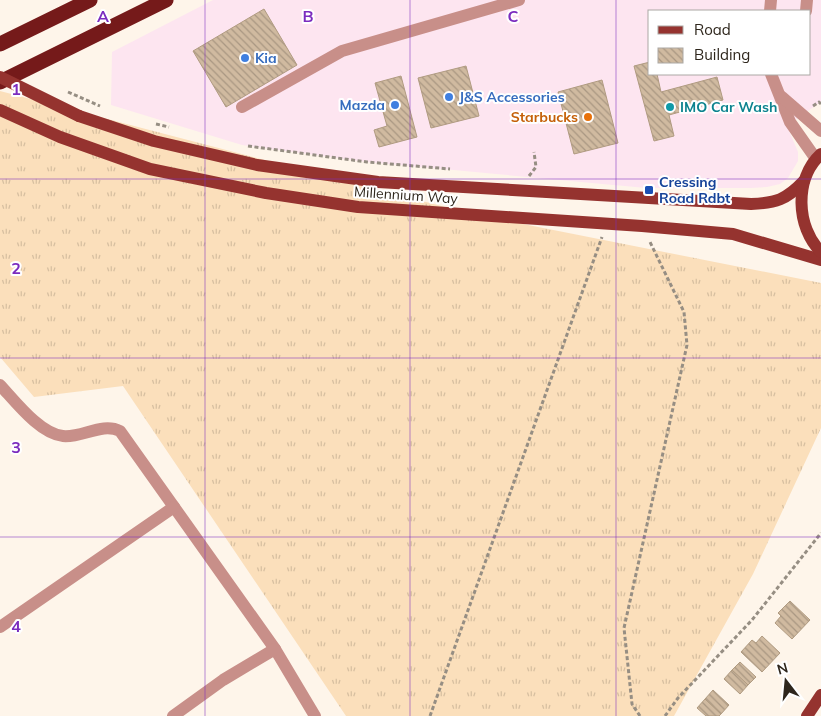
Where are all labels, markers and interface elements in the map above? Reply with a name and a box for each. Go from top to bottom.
text: A [97,6,109,26]
text: B [302,6,314,26]
text: C [508,6,519,26]
legend [648,10,811,75]
text: Road [694,20,731,39]
text: Building [694,45,750,64]
place label: Kia [255,49,277,67]
marker: Kia [239,52,251,64]
text: 1 [11,79,21,99]
place label: J&S Accessories [459,88,565,106]
marker: J&S Accessories [443,91,455,103]
place label: Mazda [340,96,385,114]
place label: IMO Car Wash [680,98,777,116]
marker: Mazda [389,99,401,111]
marker: IMO Car Wash [664,101,676,113]
place label: Starbucks [511,108,578,126]
marker: Starbucks [582,111,594,123]
place label: Cressing Road Rdbt [659,173,731,207]
street label: Millennium Way [354,182,459,208]
marker: Cressing Road Rdbt [643,184,655,196]
text: 2 [11,258,21,278]
text: 3 [11,437,21,457]
text: 4 [11,616,21,636]
north arrow [761,656,811,706]
text: N [775,658,790,679]

